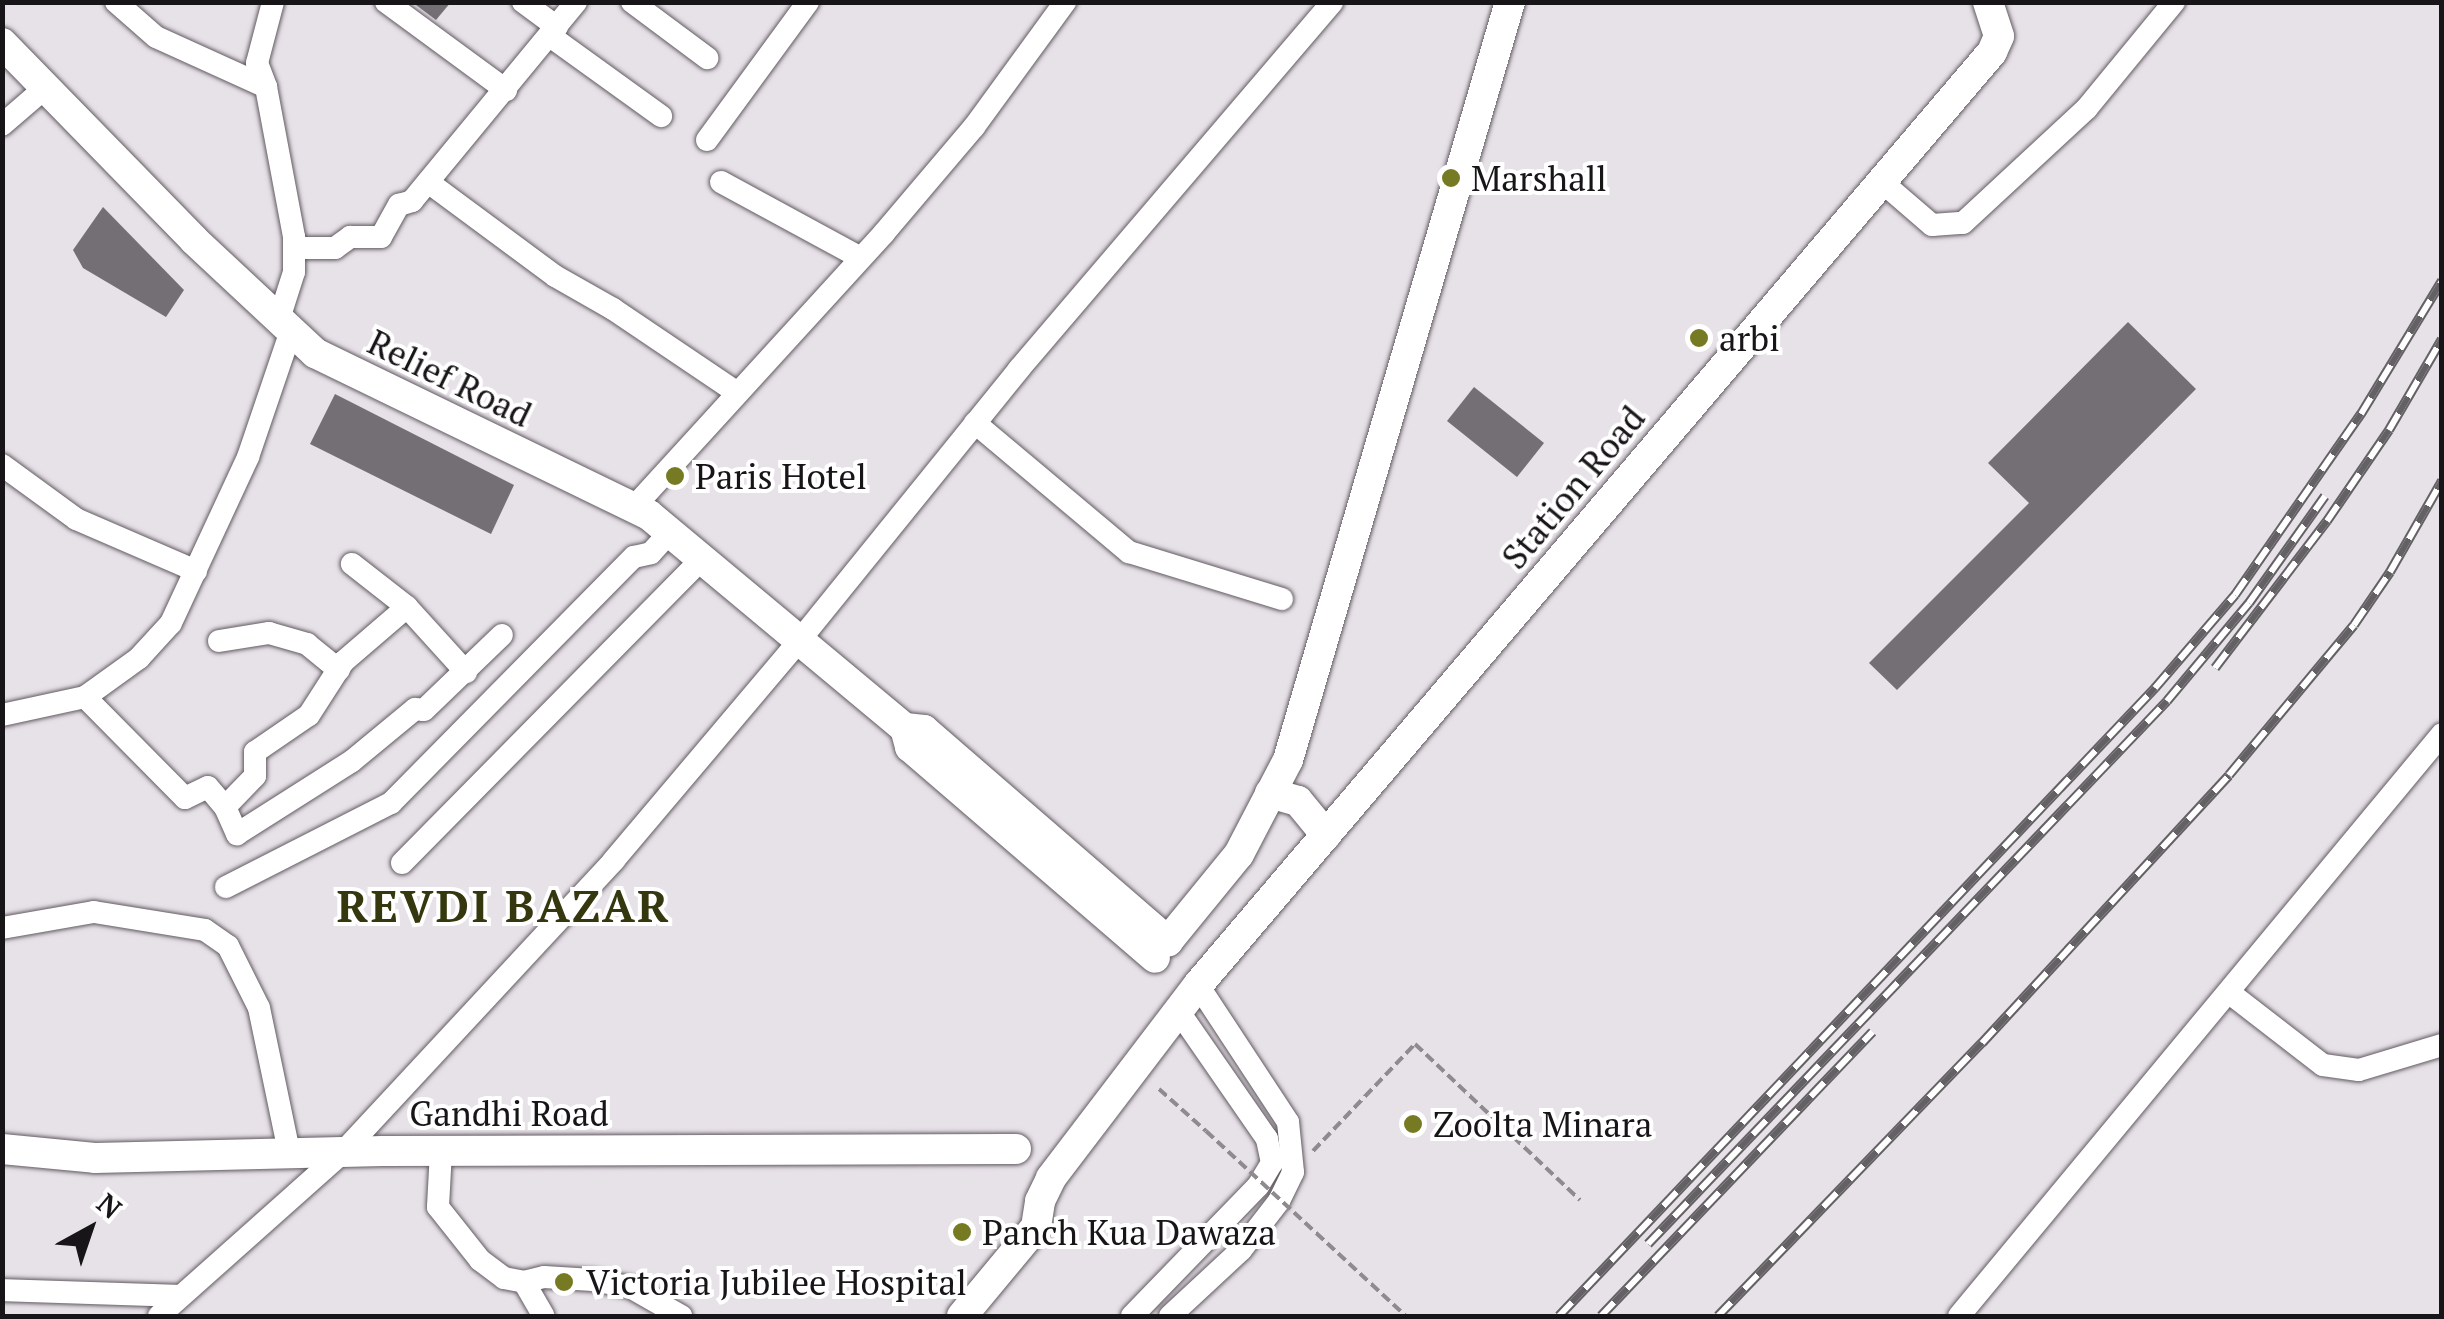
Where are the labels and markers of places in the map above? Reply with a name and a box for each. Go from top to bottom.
place label: Marshall [1471,157,1607,199]
marker: Marshall [1440,167,1462,189]
place label: arbi [1719,317,1780,359]
marker: arbi [1688,327,1710,349]
place label: Paris Hotel [695,455,867,497]
marker: Paris Hotel [664,465,686,487]
place label: Zoolta Minara [1433,1103,1652,1145]
marker: Zoolta Minara [1402,1113,1424,1135]
place label: Panch Kua Dawaza [982,1211,1276,1253]
marker: Panch Kua Dawaza [951,1221,973,1243]
place label: Victoria Jubilee Hospital [586,1261,967,1303]
marker: Victoria Jubilee Hospital [551,1269,577,1295]

